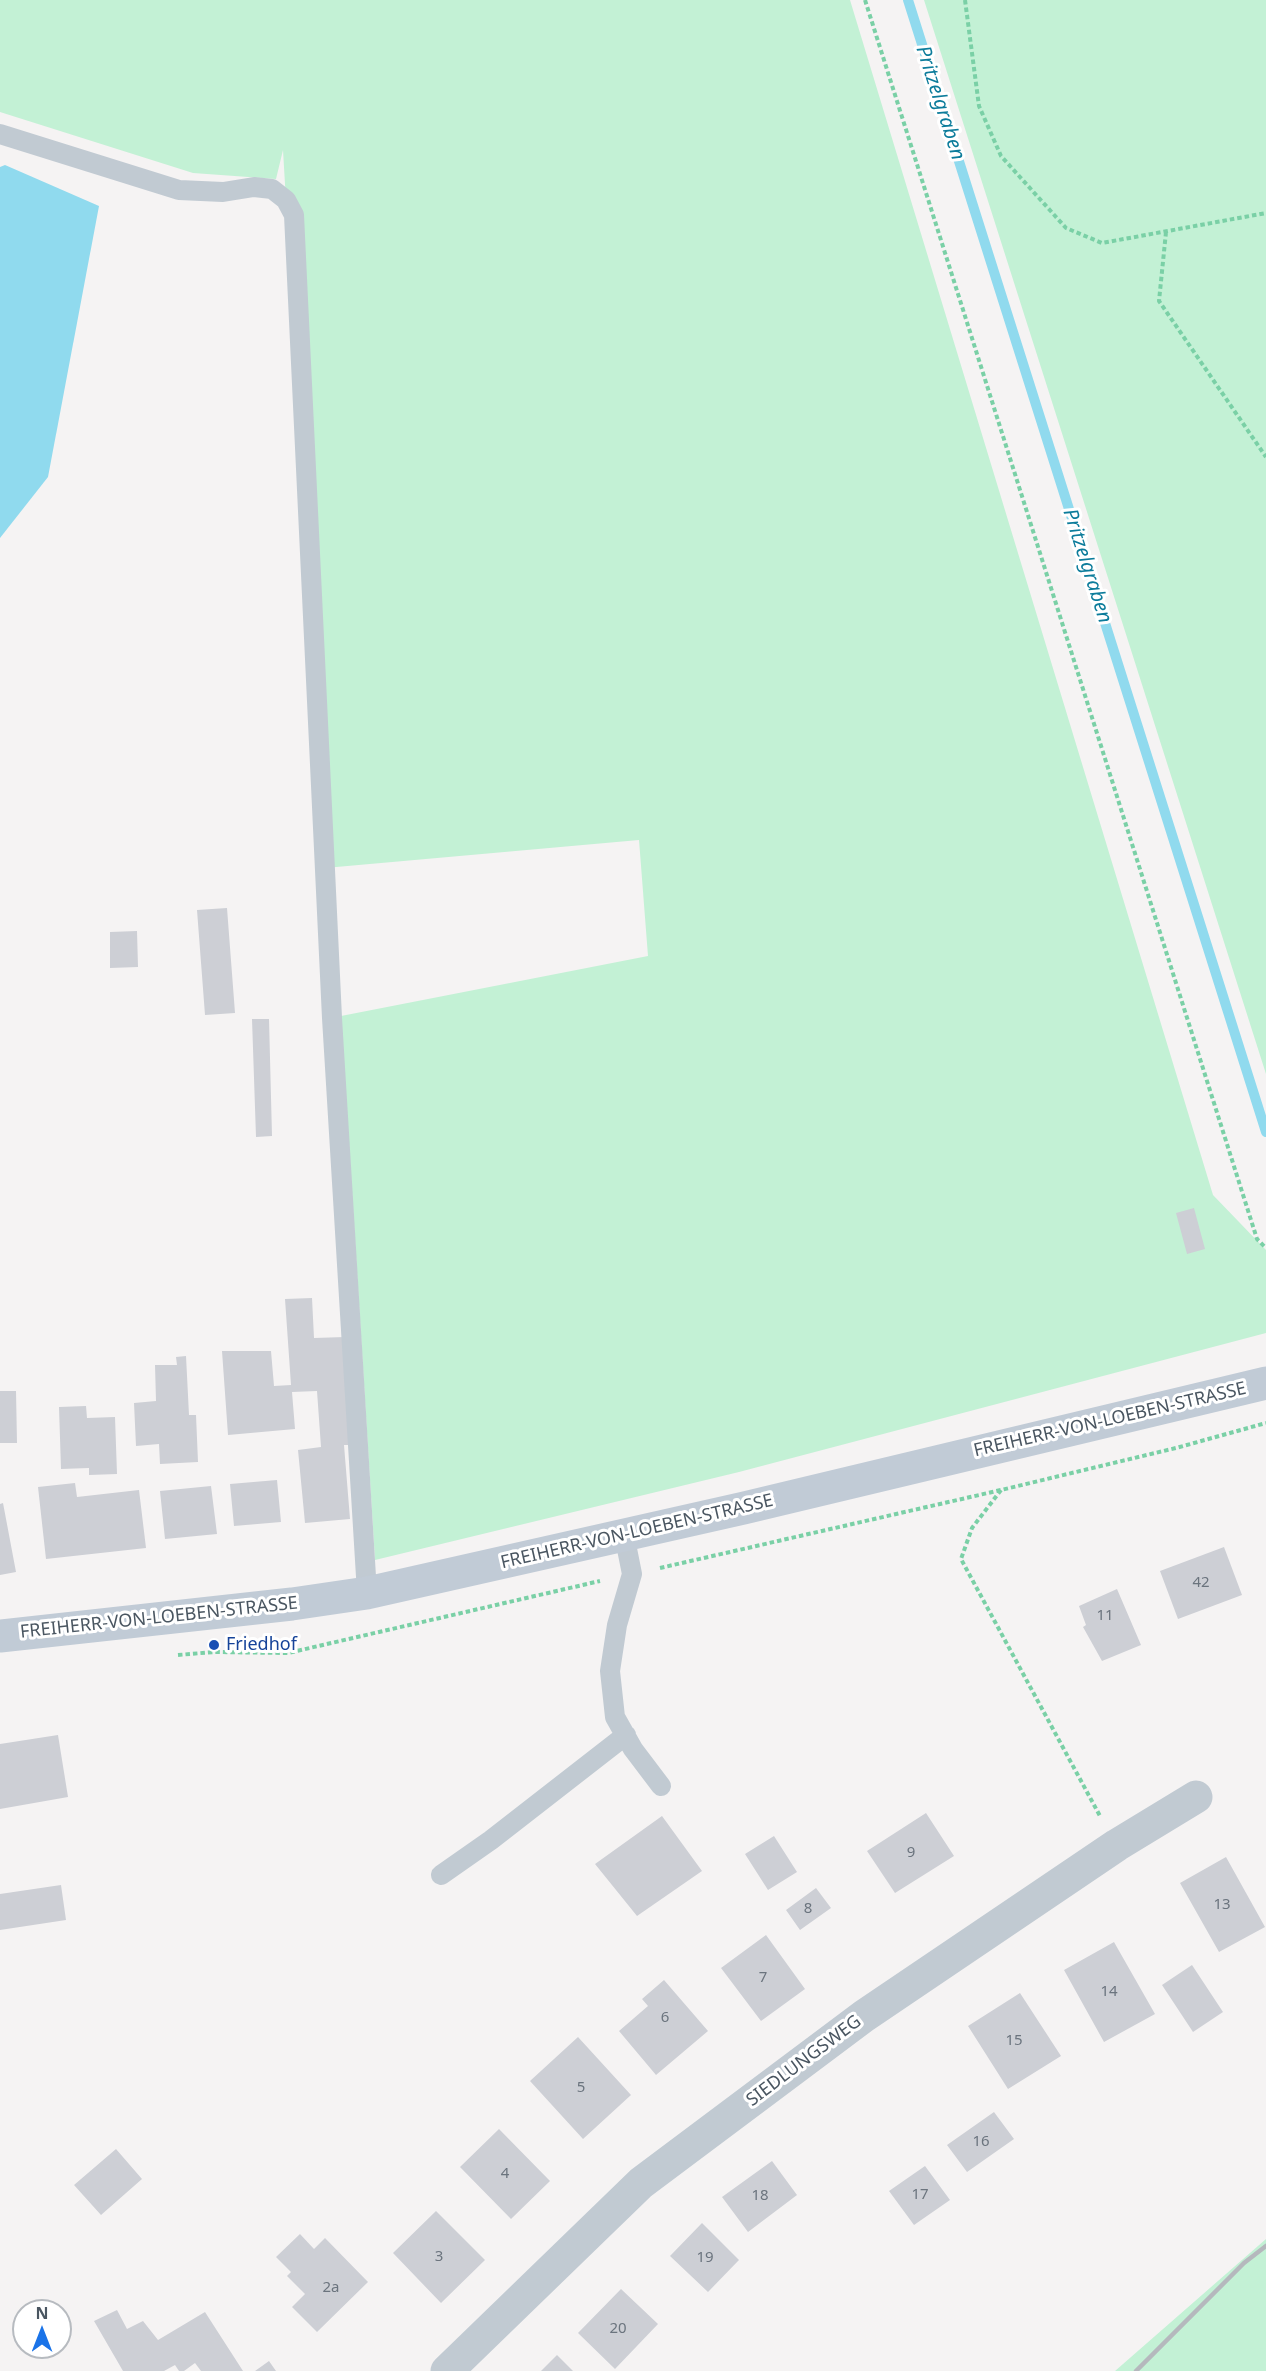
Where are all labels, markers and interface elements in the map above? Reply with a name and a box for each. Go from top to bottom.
water label: Pritzelgraben [910,43,970,163]
water label: Pritzelgraben [1057,506,1117,626]
street label: FREIHERR-VON-LOEBEN-STRASSE [972,1378,1248,1462]
street label: FREIHERR-VON-LOEBEN-STRASSE [499,1490,775,1574]
house number: 42 [1192,1574,1210,1592]
street label: FREIHERR-VON-LOEBEN-STRASSE [19,1593,299,1643]
house number: 11 [1096,1607,1114,1625]
place label: Friedhof [226,1634,297,1656]
marker: Friedhof [207,1638,221,1652]
house number: 9 [907,1844,915,1862]
house number: 13 [1213,1896,1231,1914]
house number: 8 [804,1900,812,1918]
house number: 7 [759,1969,767,1987]
house number: 14 [1100,1983,1118,2001]
house number: 6 [661,2009,669,2027]
street label: SIEDLUNGSWEG [742,2011,866,2111]
house number: 15 [1005,2032,1023,2050]
house number: 5 [577,2079,585,2097]
house number: 16 [972,2133,990,2151]
house number: 4 [501,2165,509,2183]
house number: 17 [911,2186,929,2204]
house number: 18 [751,2187,769,2205]
house number: 3 [435,2248,443,2266]
house number: 19 [696,2249,714,2267]
house number: 2a [323,2279,339,2297]
north arrow [12,2299,72,2359]
text: N [35,2302,49,2324]
house number: 20 [609,2320,627,2338]

